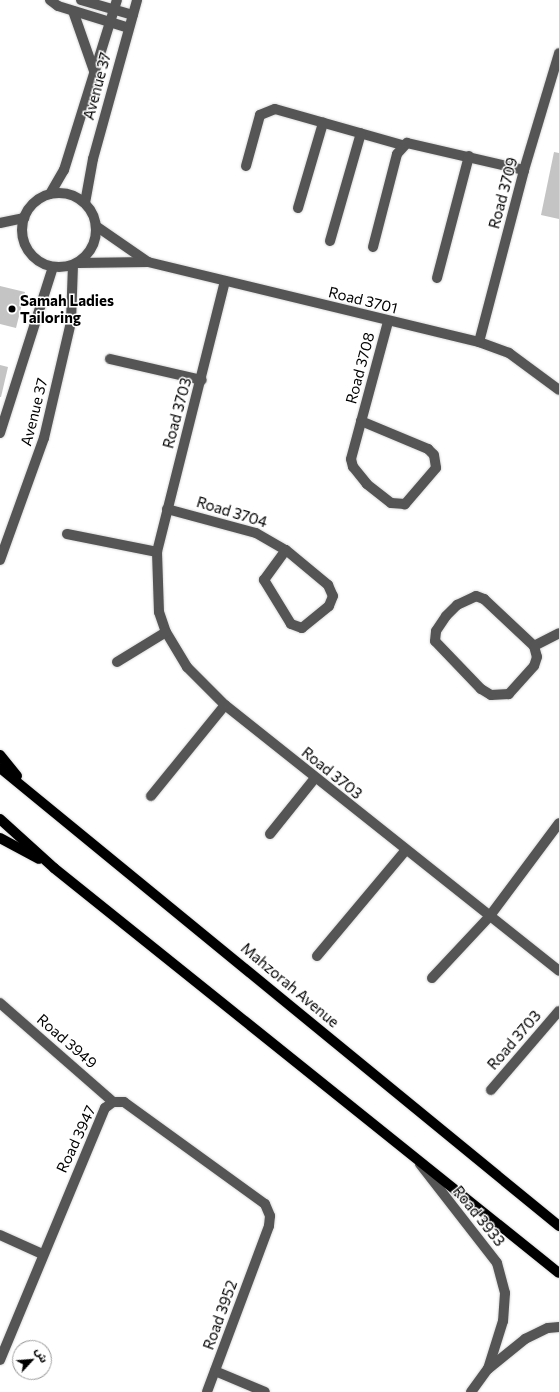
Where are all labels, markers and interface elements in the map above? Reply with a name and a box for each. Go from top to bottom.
street label: Avenue 37 [79,50,115,122]
street label: Road 3709 [485,155,521,231]
street label: Road 3701 [327,283,399,317]
place label: Samah Ladies Tailoring [20,291,114,326]
marker: Samah Ladies Tailoring [7,304,17,314]
street label: Road 3708 [342,330,378,406]
street label: Avenue 37 [17,376,51,448]
street label: Road 3703 [159,376,195,450]
street label: Road 3704 [194,493,270,531]
street label: Road 3703 [298,743,366,803]
street label: Mahzorah Avenue [237,939,343,1031]
street label: Road 3703 [483,1007,545,1073]
street label: Road 3949 [33,1010,101,1072]
street label: Road 3947 [53,1102,99,1176]
street label: Road 3933 [449,1182,509,1250]
street label: Road 3952 [199,1278,241,1352]
north arrow [12,1340,52,1380]
text: ش [33,1345,51,1365]

